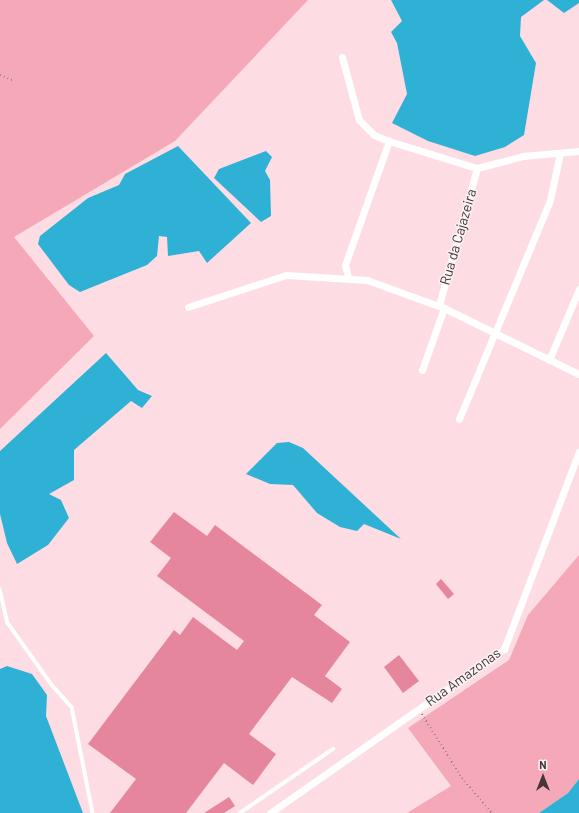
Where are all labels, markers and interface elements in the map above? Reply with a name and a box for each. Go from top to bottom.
street label: Rua da Cajazeira [436,187,480,287]
street label: Rua Amazonas [422,644,504,710]
north arrow [523,757,563,797]
text: N [539,758,547,771]

